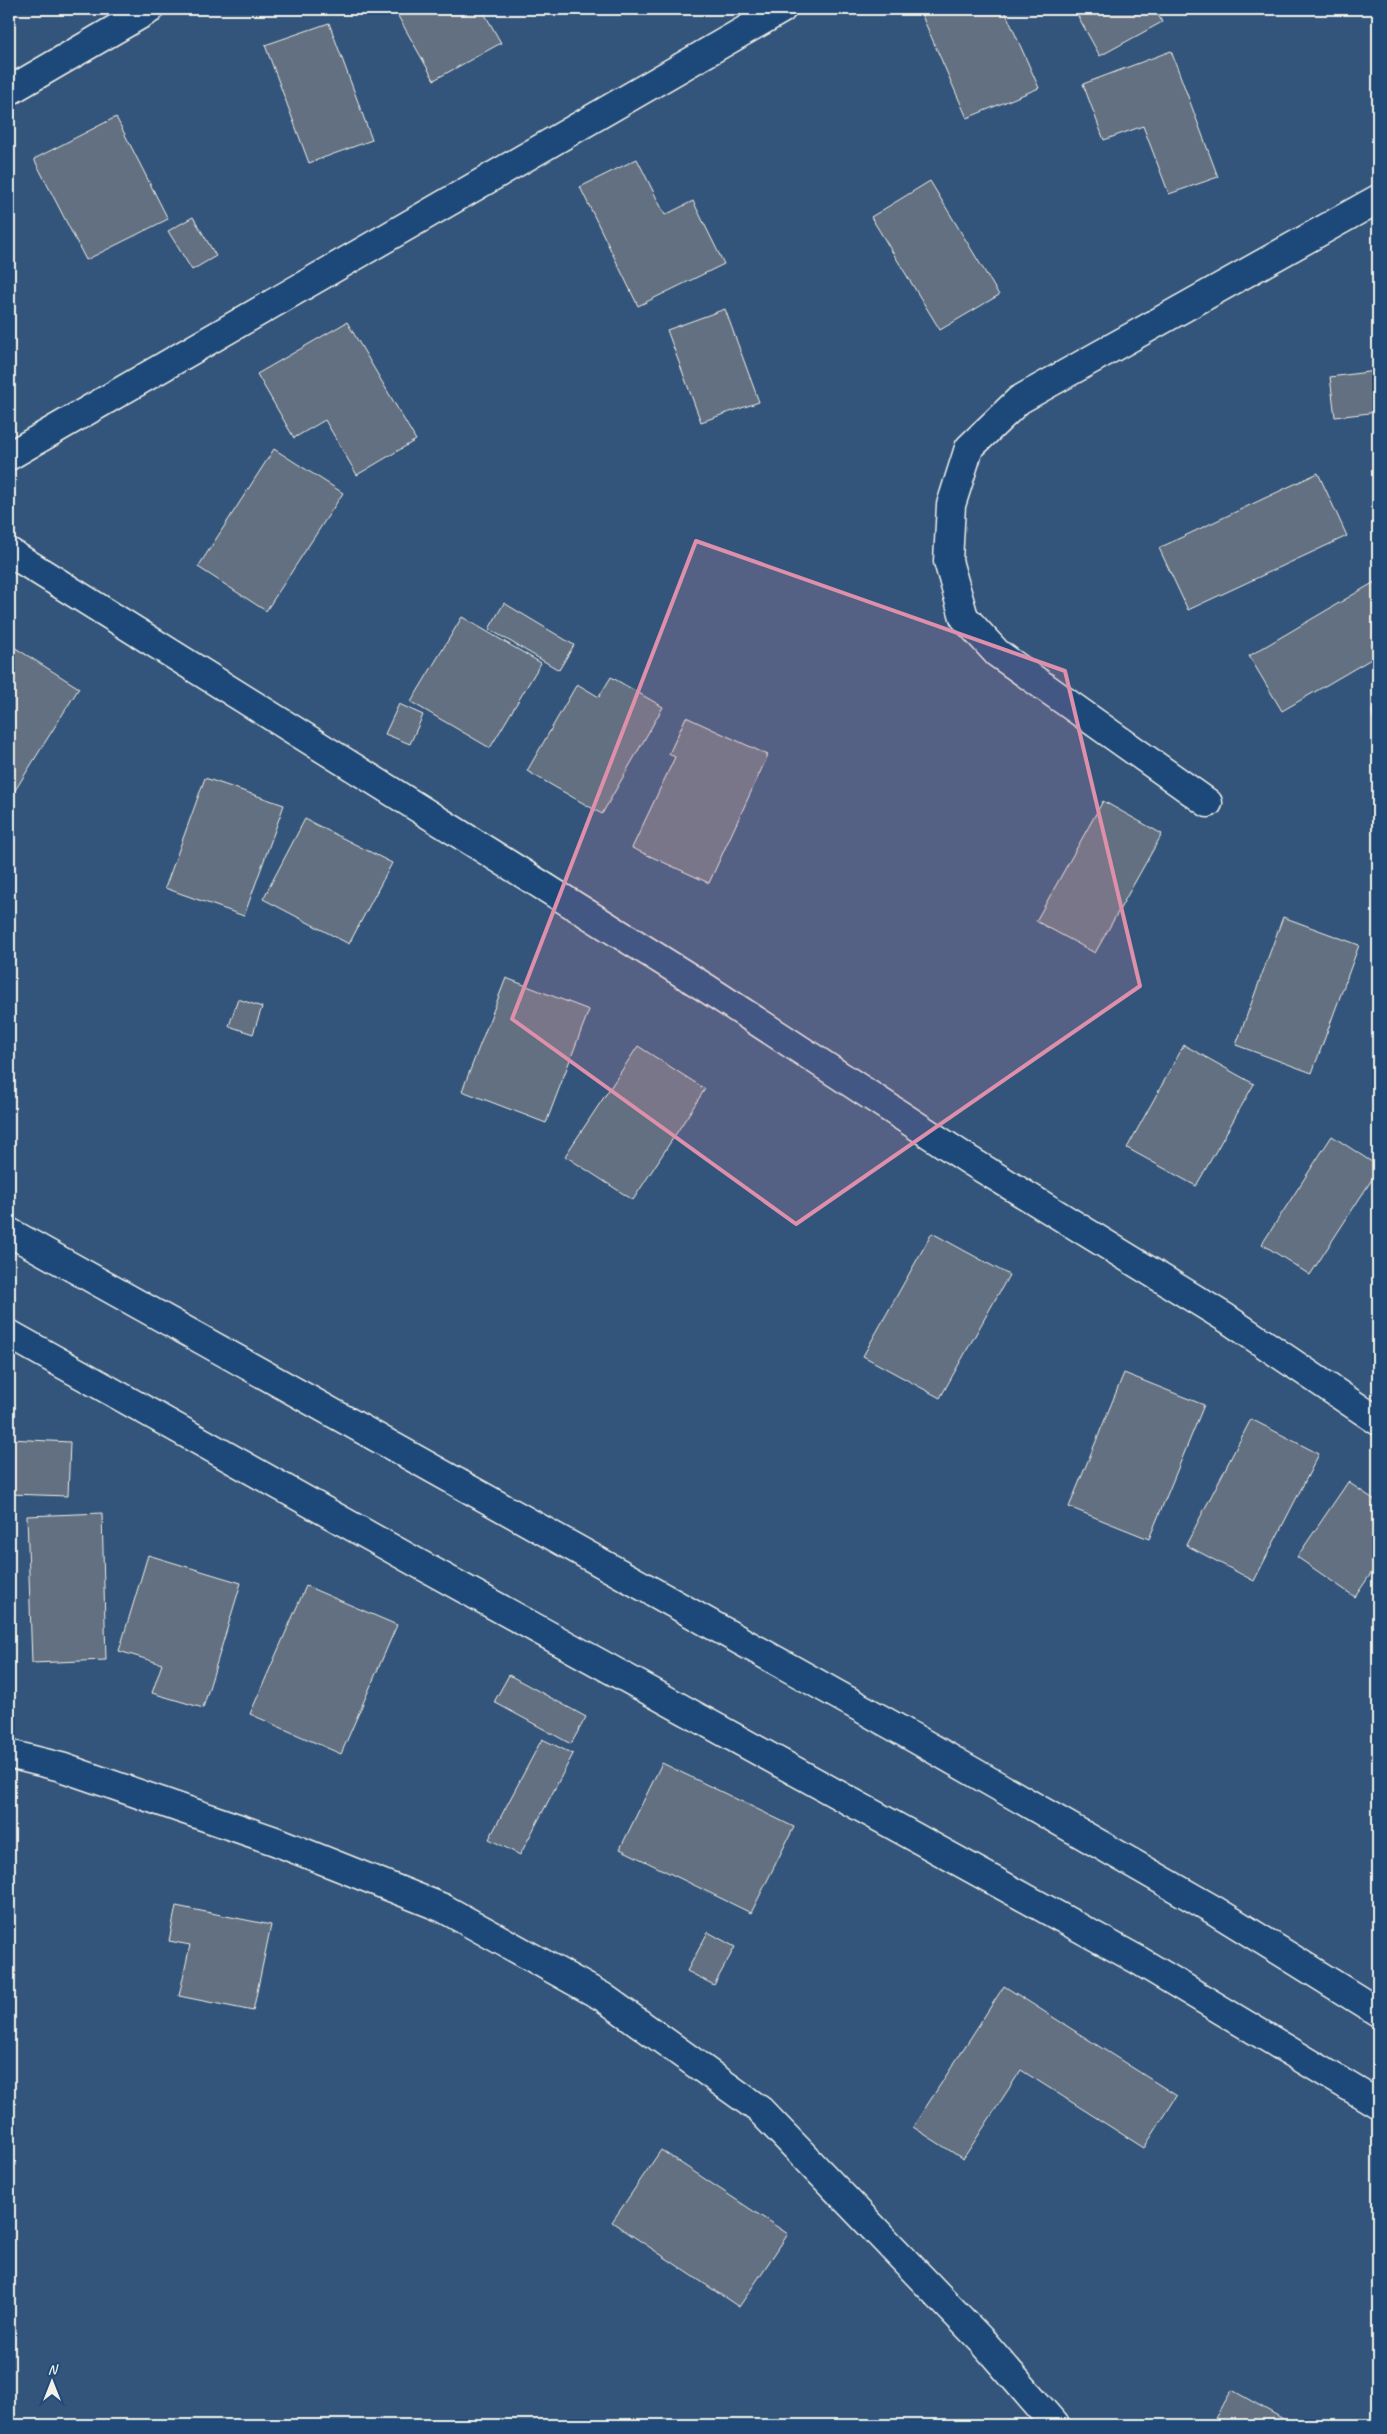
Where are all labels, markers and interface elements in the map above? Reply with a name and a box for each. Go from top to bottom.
north arrow [28,2356,78,2406]
text: N [48,2361,59,2378]

